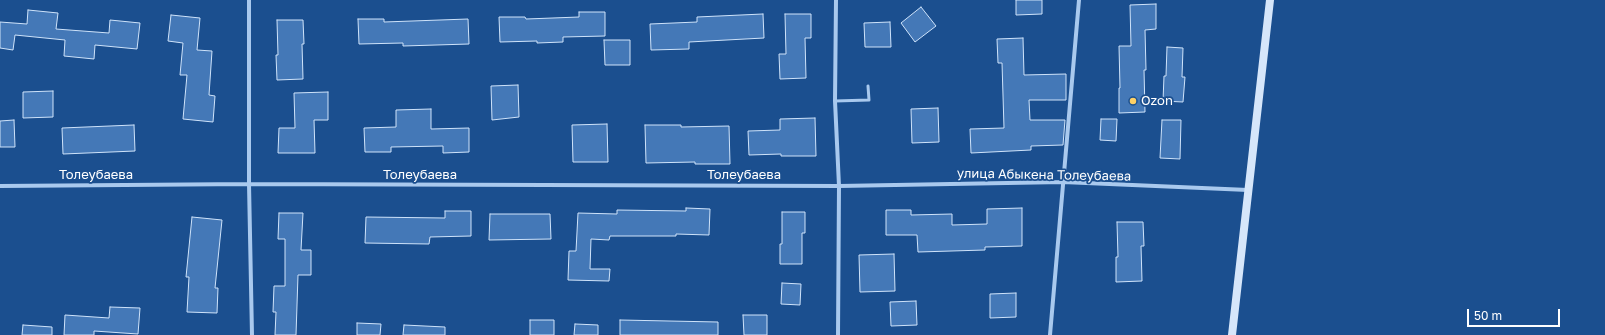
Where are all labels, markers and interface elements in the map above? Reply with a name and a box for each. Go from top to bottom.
place label: Ozon [1141,93,1173,109]
marker: Ozon [1128,96,1138,106]
street label: улица Абыкена Толеубаева [957,166,1131,184]
street label: Толеубаева [59,167,133,183]
street label: Толеубаева [383,167,457,183]
street label: Толеубаева [707,167,781,183]
scale bar [1469,301,1562,327]
text: 50 m [1474,308,1502,323]

